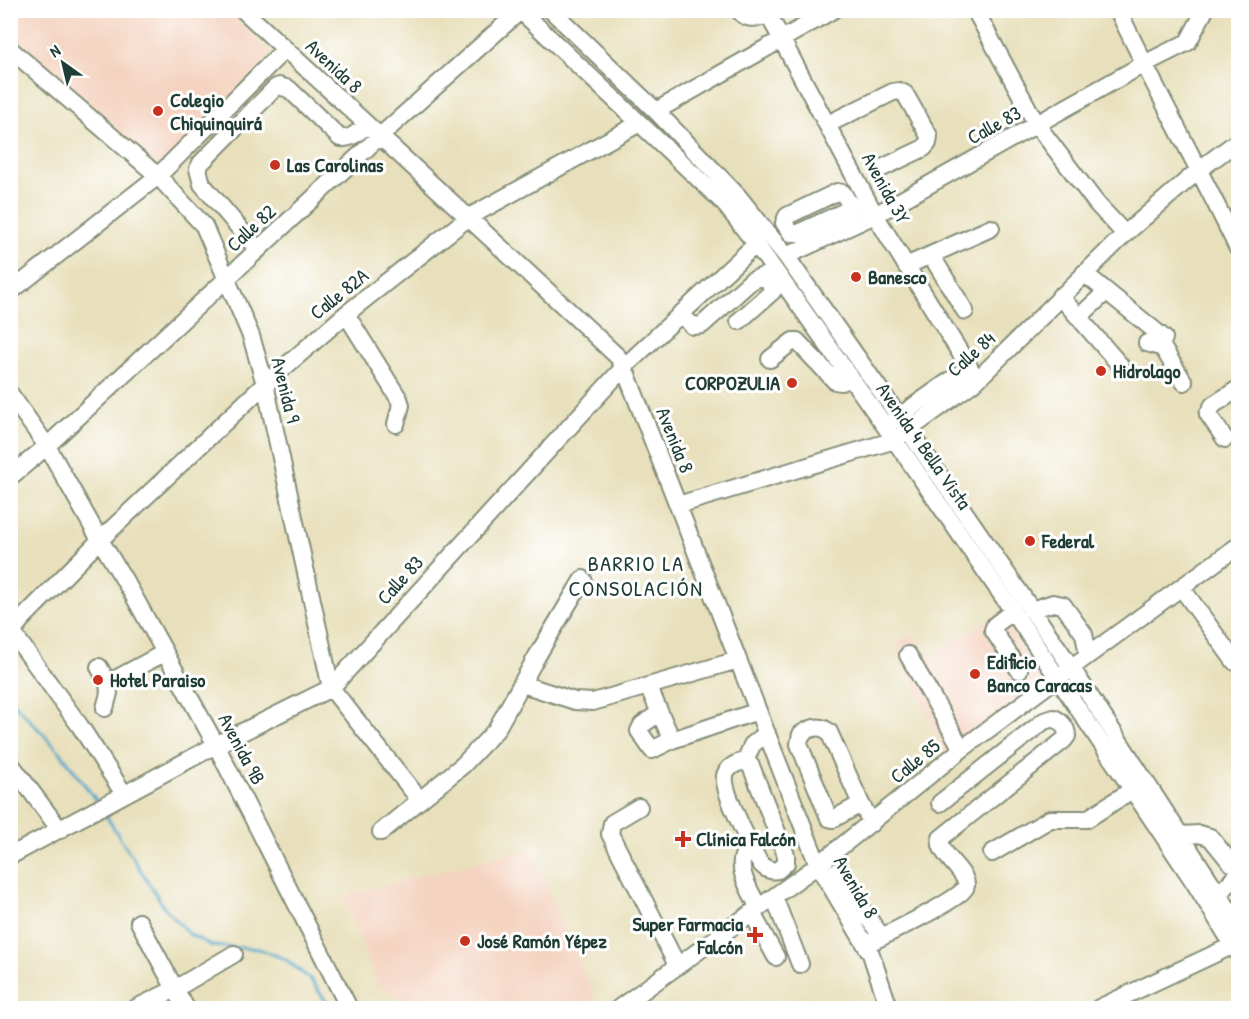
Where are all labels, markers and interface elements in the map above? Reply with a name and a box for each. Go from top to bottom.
north arrow [33,33,93,93]
street label: Avenida 8 [300,33,368,99]
text: N [45,39,65,62]
place label: Colegio Chiquinquirá [170,86,262,137]
street label: Calle 83 [962,99,1026,150]
marker: Colegio Chiquinquirá [151,104,165,118]
street label: Avenida 3Y [856,147,917,228]
place label: Las Carolinas [287,151,384,178]
marker: Las Carolinas [268,158,282,172]
street label: Calle 82 [220,198,282,257]
street label: Calle 82A [304,262,374,325]
place label: Banesco [868,263,927,290]
marker: Banesco [849,270,863,284]
street label: Calle 84 [941,325,1001,382]
street label: Avenida 9 [265,354,308,426]
place label: Hidrolago [1113,357,1181,385]
marker: Hidrolago [1094,364,1108,378]
place label: CORPOZULIA [685,369,780,396]
marker: CORPOZULIA [785,376,799,390]
street label: Avenida 4 Bella Vista [871,377,978,515]
street label: Avenida 8 [650,403,701,476]
place label: Federal [1041,527,1095,554]
marker: Federal [1023,534,1037,548]
district label: BARRIO LA CONSOLACIÓN [569,548,703,603]
street label: Calle 83 [370,549,429,610]
place label: Edificio Banco Caracas [987,648,1092,698]
place label: Hotel Paraiso [110,666,205,693]
marker: Edificio Banco Caracas [968,667,982,681]
marker: Hotel Paraiso [91,673,105,687]
street label: Avenida 9B [212,708,272,789]
street label: Calle 85 [884,732,946,789]
place label: Clínica Falcón [696,825,796,852]
marker: Clínica Falcón [674,830,692,848]
street label: Avenida 8 [828,850,885,923]
place label: Super Farmacia Falcón [632,910,743,960]
place label: José Ramón Yépez [477,927,607,955]
marker: Super Farmacia Falcón [748,928,762,942]
marker: José Ramón Yépez [458,934,472,948]

